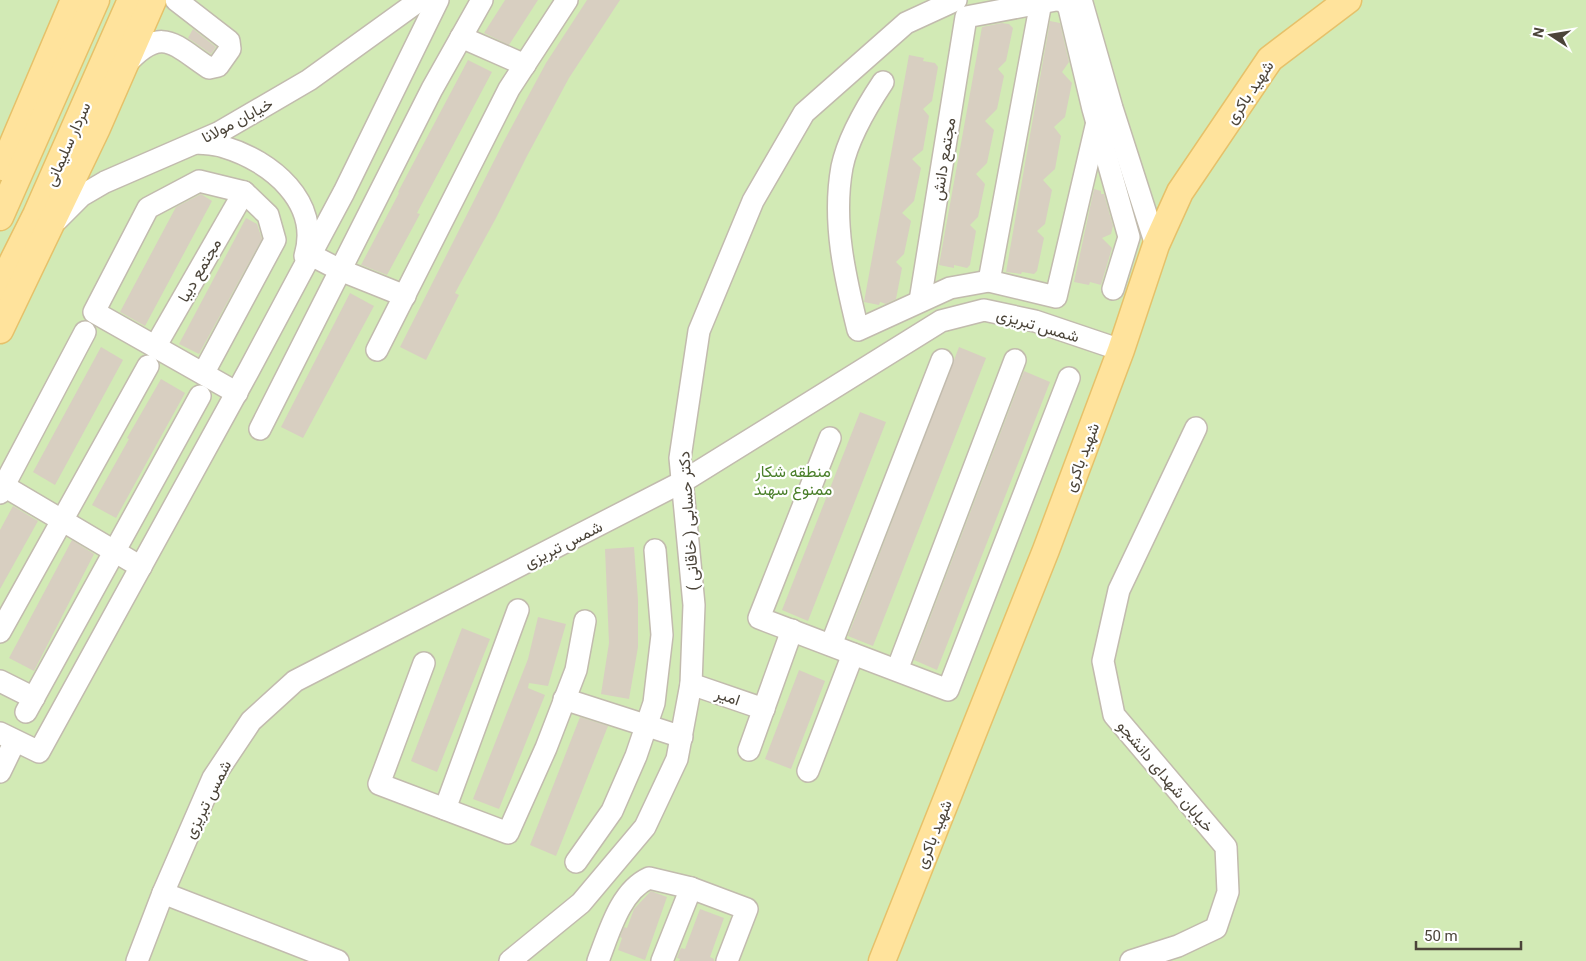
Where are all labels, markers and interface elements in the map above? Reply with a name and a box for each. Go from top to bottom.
north arrow [1526,10,1576,60]
text: N [1529,26,1547,39]
street label: شهید باکری [1221,57,1278,128]
street label: خیابان مولانا [198,94,277,148]
street label: سردار سلیمانی [40,99,95,190]
street label: مجتمع دانش [928,116,961,202]
street label: مجتمع دیبا [174,235,227,306]
street label: شمس تبریزی [994,305,1081,347]
street label: شهید باکری [1060,420,1104,495]
street label: دکتر حسابی ( خاقانی ) [674,451,704,591]
park label: منطقه شکار ممنوع سهند [754,462,832,501]
street label: شمس تبریزی [521,517,606,573]
street label: امیر [712,683,743,710]
street label: خیابان شهدای دانشجو [1113,717,1218,837]
street label: شمس تبریزی [180,757,236,842]
street label: شهید باکری [911,797,957,872]
scale bar [1416,918,1521,950]
text: 50 m [1424,927,1458,945]

